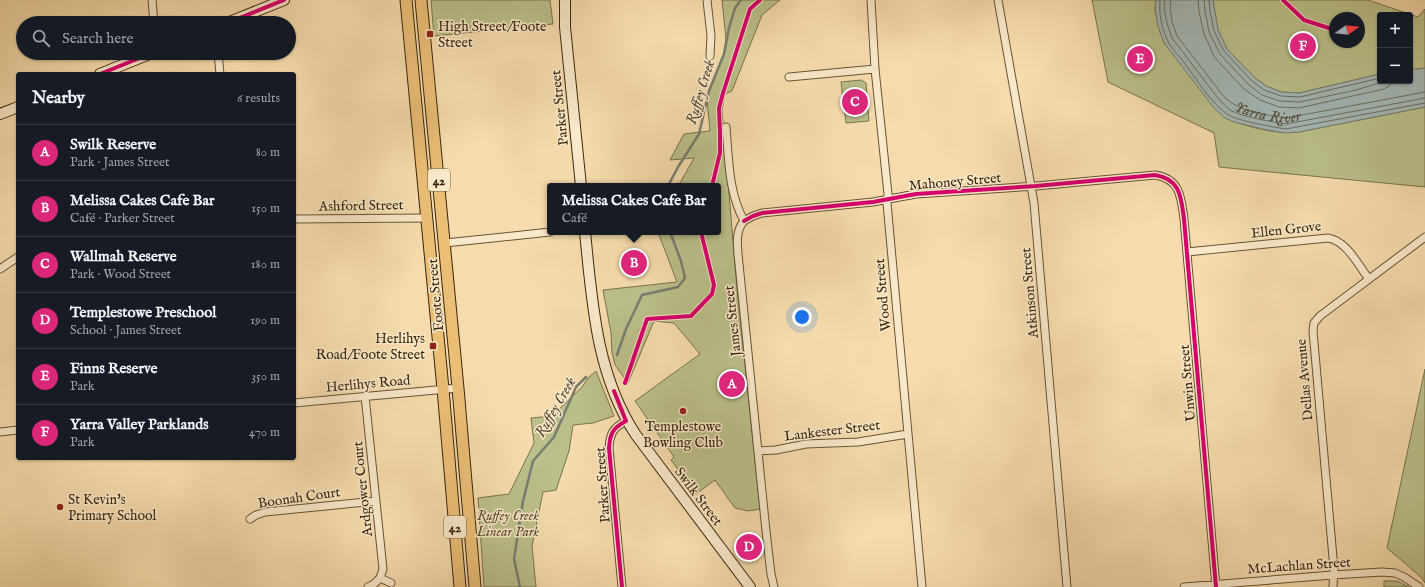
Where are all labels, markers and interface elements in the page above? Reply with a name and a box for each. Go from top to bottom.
north arrow [1329,12,1365,48]
map controls [1377,12,1413,84]
button: + [1377,12,1413,48]
search box [16,16,296,60]
place label: High Street/Foote Street [438,18,547,52]
icon: search [30,27,52,49]
text: Search here [62,29,133,48]
marker: High Street/Foote Street [425,29,435,39]
pin: F [1290,31,1316,61]
pin: E [1127,44,1153,74]
button: − [1377,48,1413,84]
water label: Ruffey Creek [682,58,719,127]
street label: Parker Street [547,69,573,147]
pin: C [842,87,868,117]
text: Nearby [32,88,85,109]
text: 6 results [237,90,280,107]
water label: Yarra River [1232,97,1303,128]
text: Swilk Reserve [70,135,156,154]
text: A [41,144,49,161]
text: 80 m [256,144,280,161]
text: Park · James Street [70,154,170,171]
road number: 42 [428,169,450,191]
street label: Mahoney Street [908,169,1002,195]
popup [547,183,721,235]
text: Melissa Cakes Cafe Bar [70,191,215,210]
text: Melissa Cakes Cafe Bar [562,191,706,210]
street label: Ashford Street [317,196,404,216]
text: B [41,200,49,217]
text: 150 m [251,200,280,217]
text: Café · Parker Street [70,210,175,227]
text: Café [562,210,587,227]
street label: Ellen Grove [1250,217,1323,243]
text: Wallmah Reserve [70,247,177,266]
street label: Atkinson Street [1017,247,1043,340]
pin: B [621,248,647,278]
text: C [40,256,50,273]
text: 180 m [251,256,280,273]
street label: Foote Street [424,258,448,332]
street label: Wood Street [871,258,895,332]
text: Park · Wood Street [70,266,171,283]
street label: James Street [720,284,746,359]
text: Templestowe Preschool [70,303,216,322]
your location [792,307,812,327]
text: D [40,312,50,329]
text: 190 m [250,312,280,329]
text: School · James Street [70,322,181,339]
place label: Herlihys Road/Foote Street [316,330,425,364]
street label: Dellas Avenue [1292,338,1318,422]
marker: Herlihys Road/Foote Street [428,341,438,351]
street label: Unwin Street [1176,344,1200,422]
text: Finns Reserve [70,359,157,378]
text: E [40,368,50,385]
text: 350 m [251,368,280,385]
pin: A [719,369,745,399]
street label: Herlihys Road [325,371,412,397]
water label: Ruffey Creek [531,374,580,441]
text: Park [70,378,95,395]
marker: Templestowe Bowling Club [678,406,688,416]
text: Yarra Valley Parklands [70,415,208,434]
street label: Lankester Street [783,416,881,446]
place label: Templestowe Bowling Club [643,418,723,452]
text: F [41,424,49,441]
text: 470 m [249,424,280,441]
text: Park [70,434,95,451]
street label: Ardgower Court [349,440,377,538]
street label: Parker Street [591,446,615,523]
street label: Swilk Street [670,464,726,530]
street label: Boonah Court [257,483,342,513]
place label: St Kevin's Primary School [68,491,157,525]
marker: St Kevin's Primary School [55,502,65,512]
park label: Ruffey Creek Linear Park [476,507,540,541]
road number: 42 [444,516,466,538]
pin: D [736,532,762,562]
street label: McLachlan Street [1247,553,1352,579]

